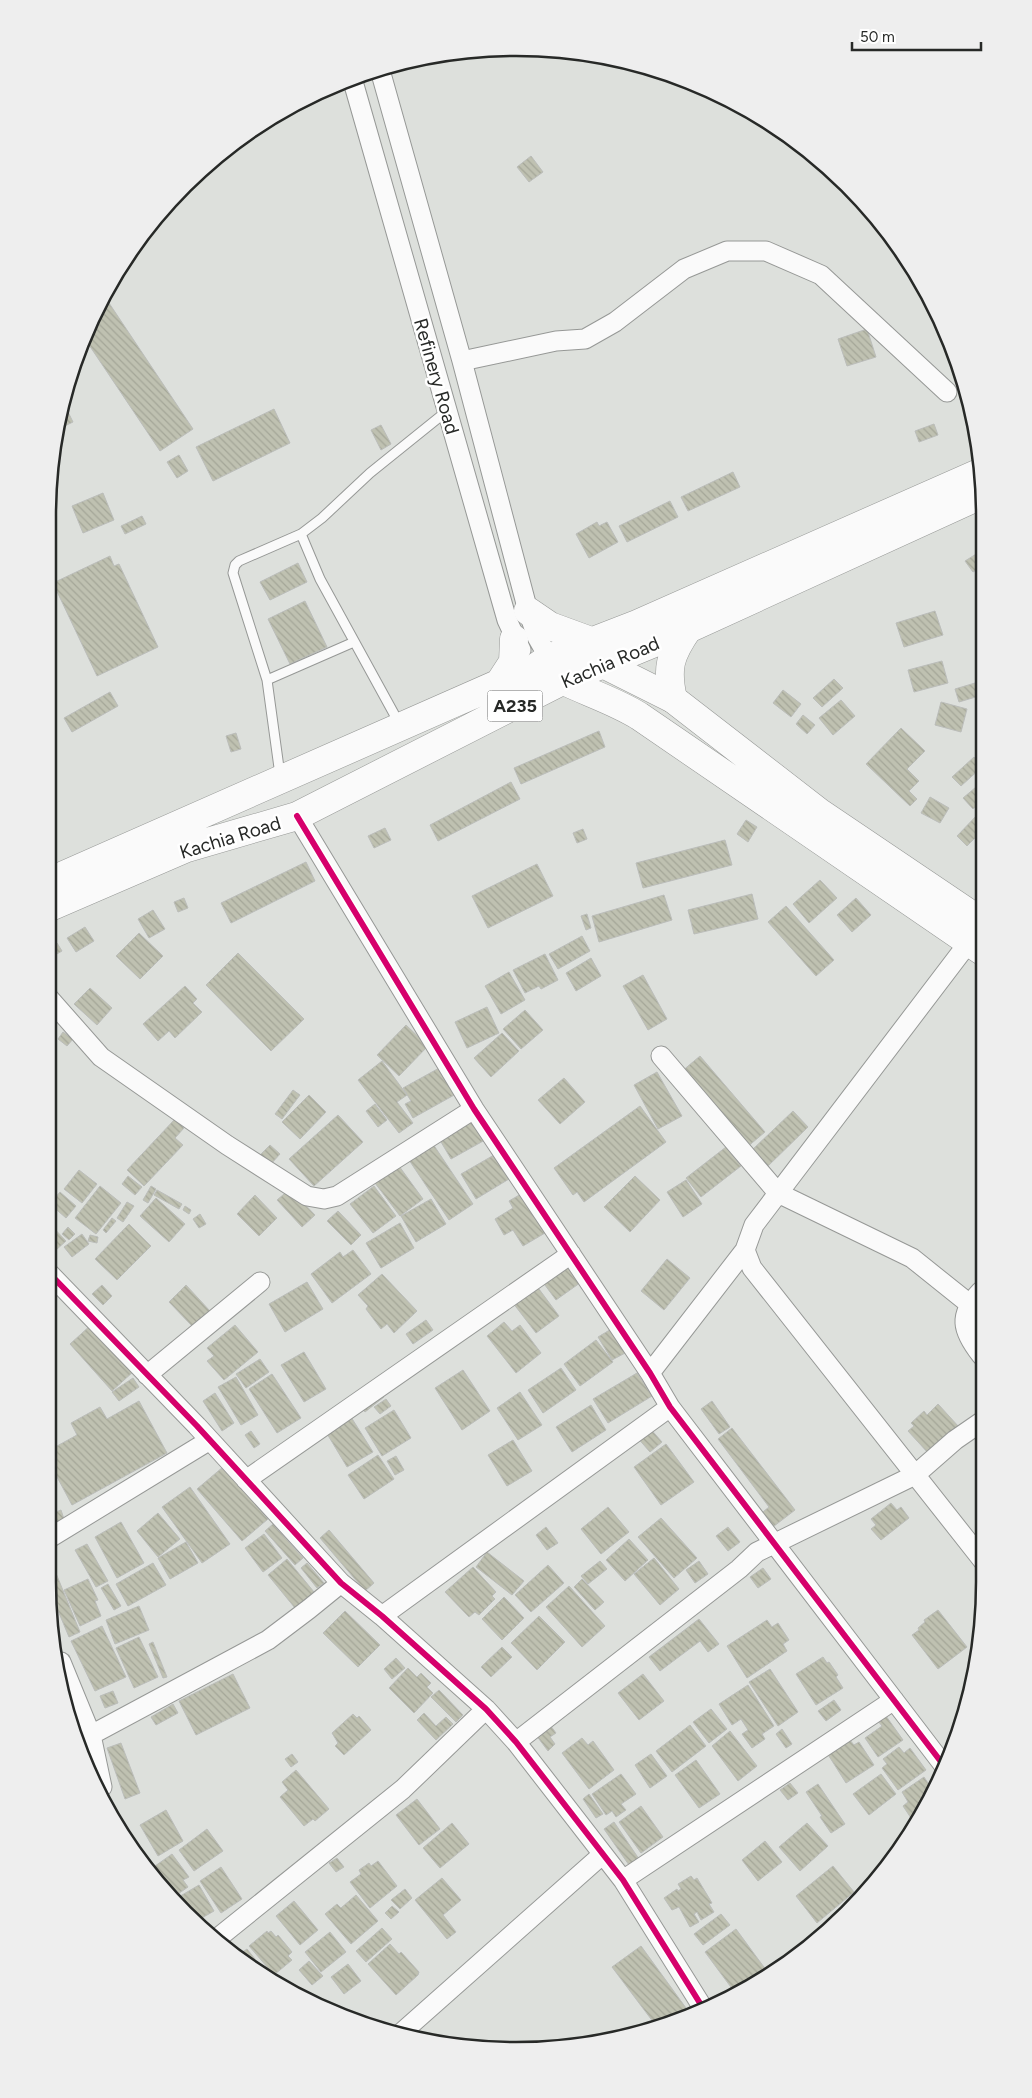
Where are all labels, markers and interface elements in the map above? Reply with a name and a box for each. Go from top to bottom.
scale bar [852,20,981,52]
text: 50 m [860,28,895,46]
street label: Refinery Road [409,316,464,437]
street label: Kachia Road [558,631,663,693]
road number: A235 [488,690,542,721]
street label: Kachia Road [177,811,283,864]

